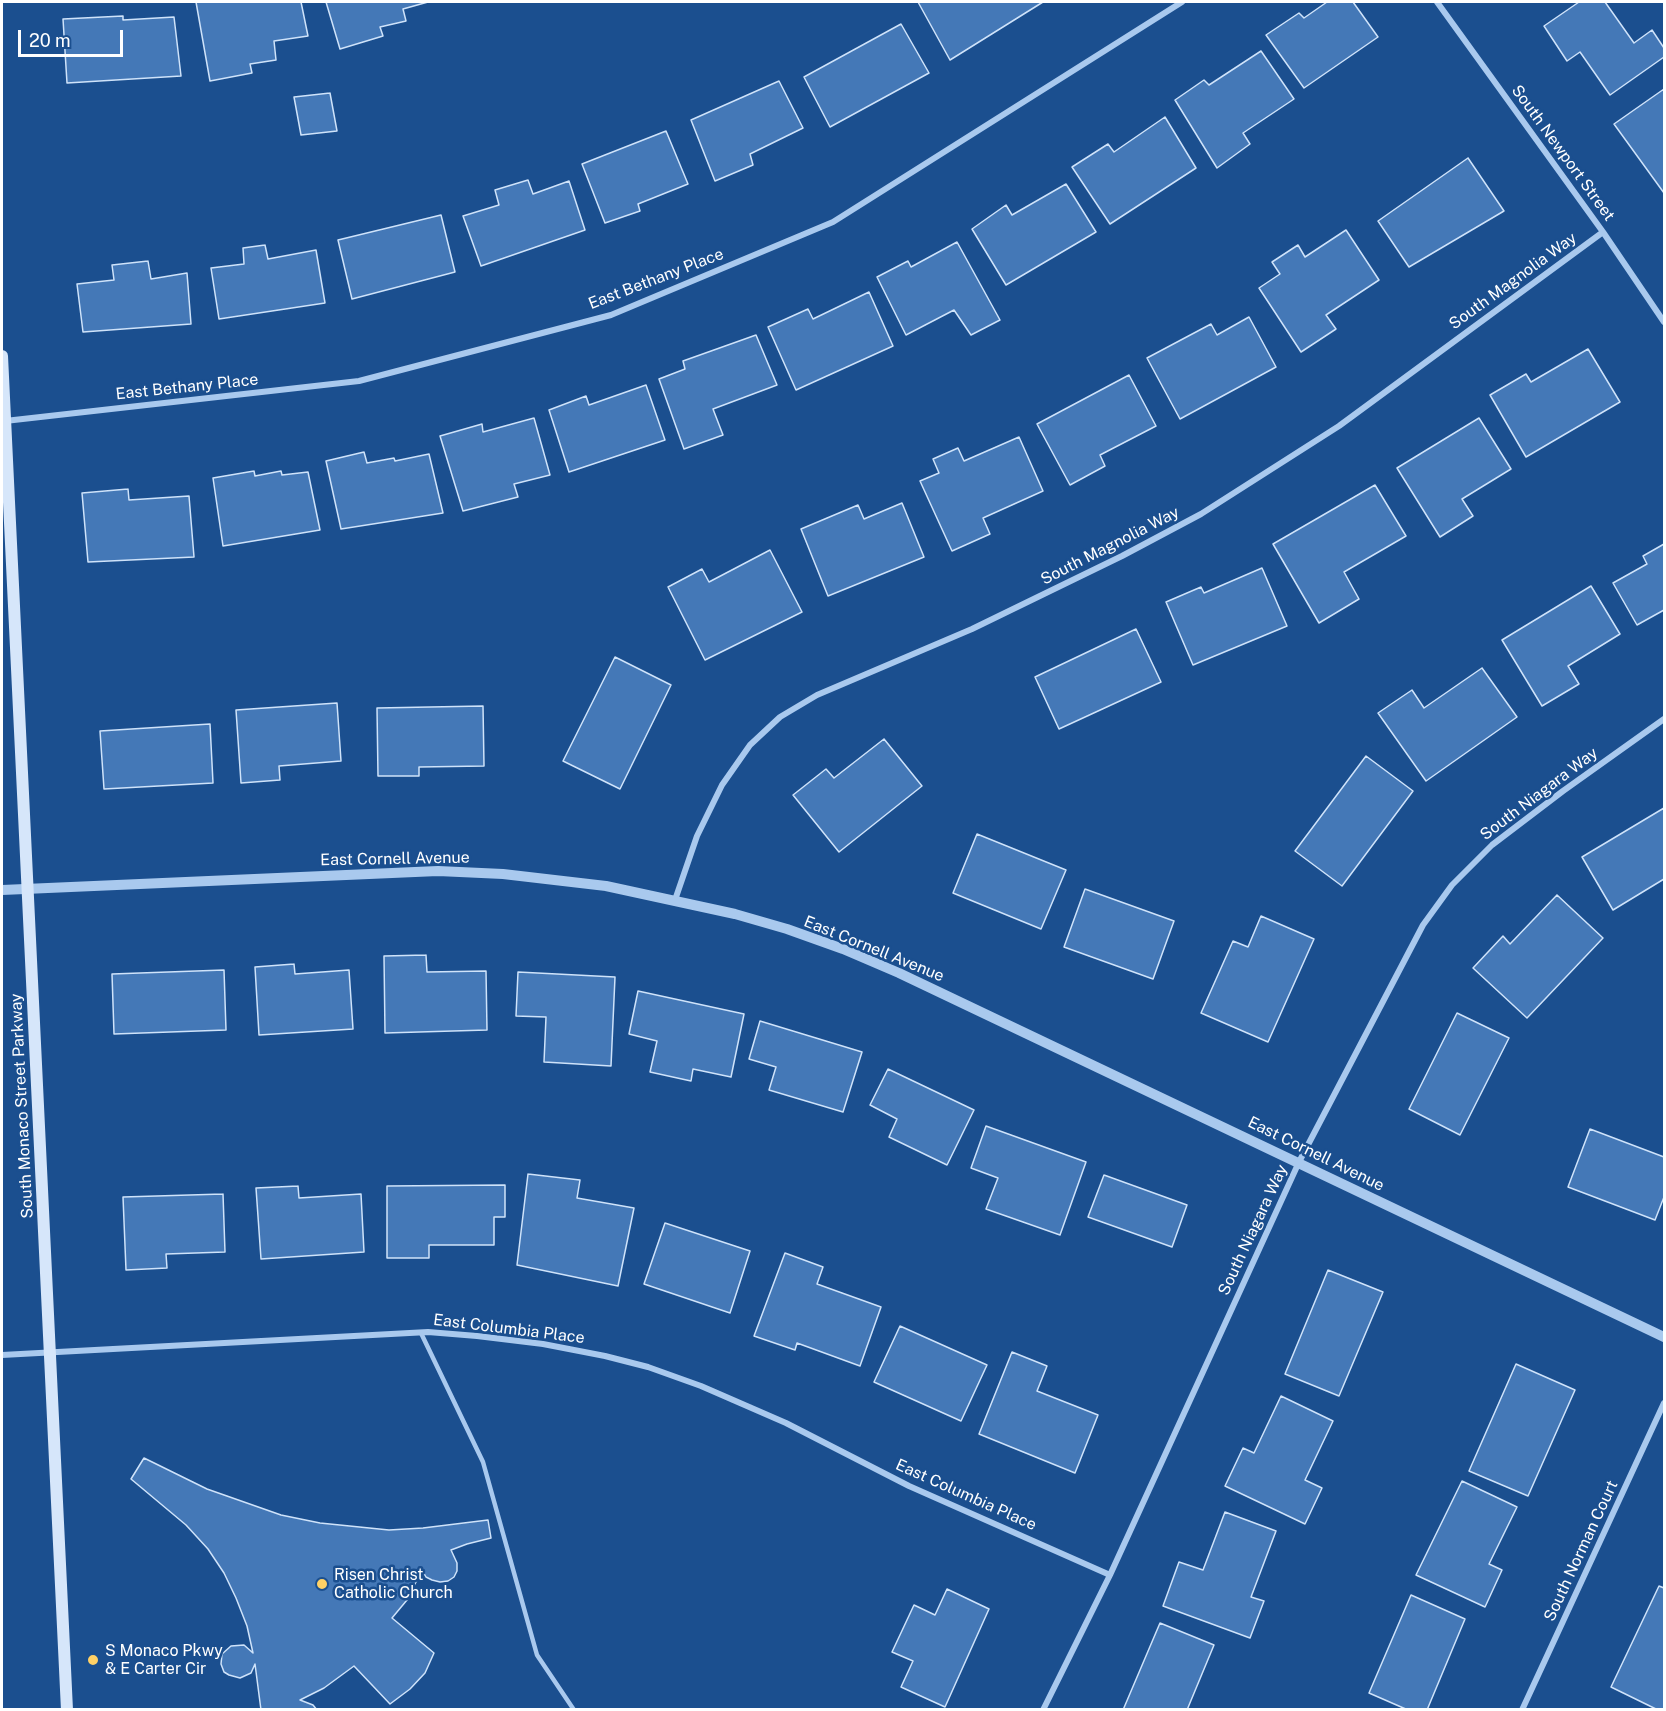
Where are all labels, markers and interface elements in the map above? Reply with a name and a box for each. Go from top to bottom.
scale bar [21,18,126,56]
text: 20 m [29,30,71,51]
street label: South Newport Street [1507,81,1619,225]
street label: South Magnolia Way [1446,228,1580,334]
street label: East Bethany Place [586,244,726,314]
street label: East Bethany Place [115,370,259,404]
street label: South Magnolia Way [1038,503,1182,589]
street label: South Niagara Way [1476,744,1602,844]
street label: East Cornell Avenue [320,848,470,870]
street label: East Cornell Avenue [801,912,947,986]
street label: South Monaco Street Parkway [7,993,37,1219]
street label: East Cornell Avenue [1245,1113,1387,1195]
street label: South Niagara Way [1214,1162,1292,1298]
street label: East Columbia Place [432,1310,586,1348]
street label: East Columbia Place [893,1455,1039,1535]
street label: South Norman Court [1540,1478,1622,1624]
place label: Risen Christ Catholic Church [334,1565,453,1603]
marker: Risen Christ Catholic Church [315,1577,329,1591]
place label: S Monaco Pkwy & E Carter Cir [105,1641,223,1679]
marker: S Monaco Pkwy & E Carter Cir [86,1653,100,1667]

